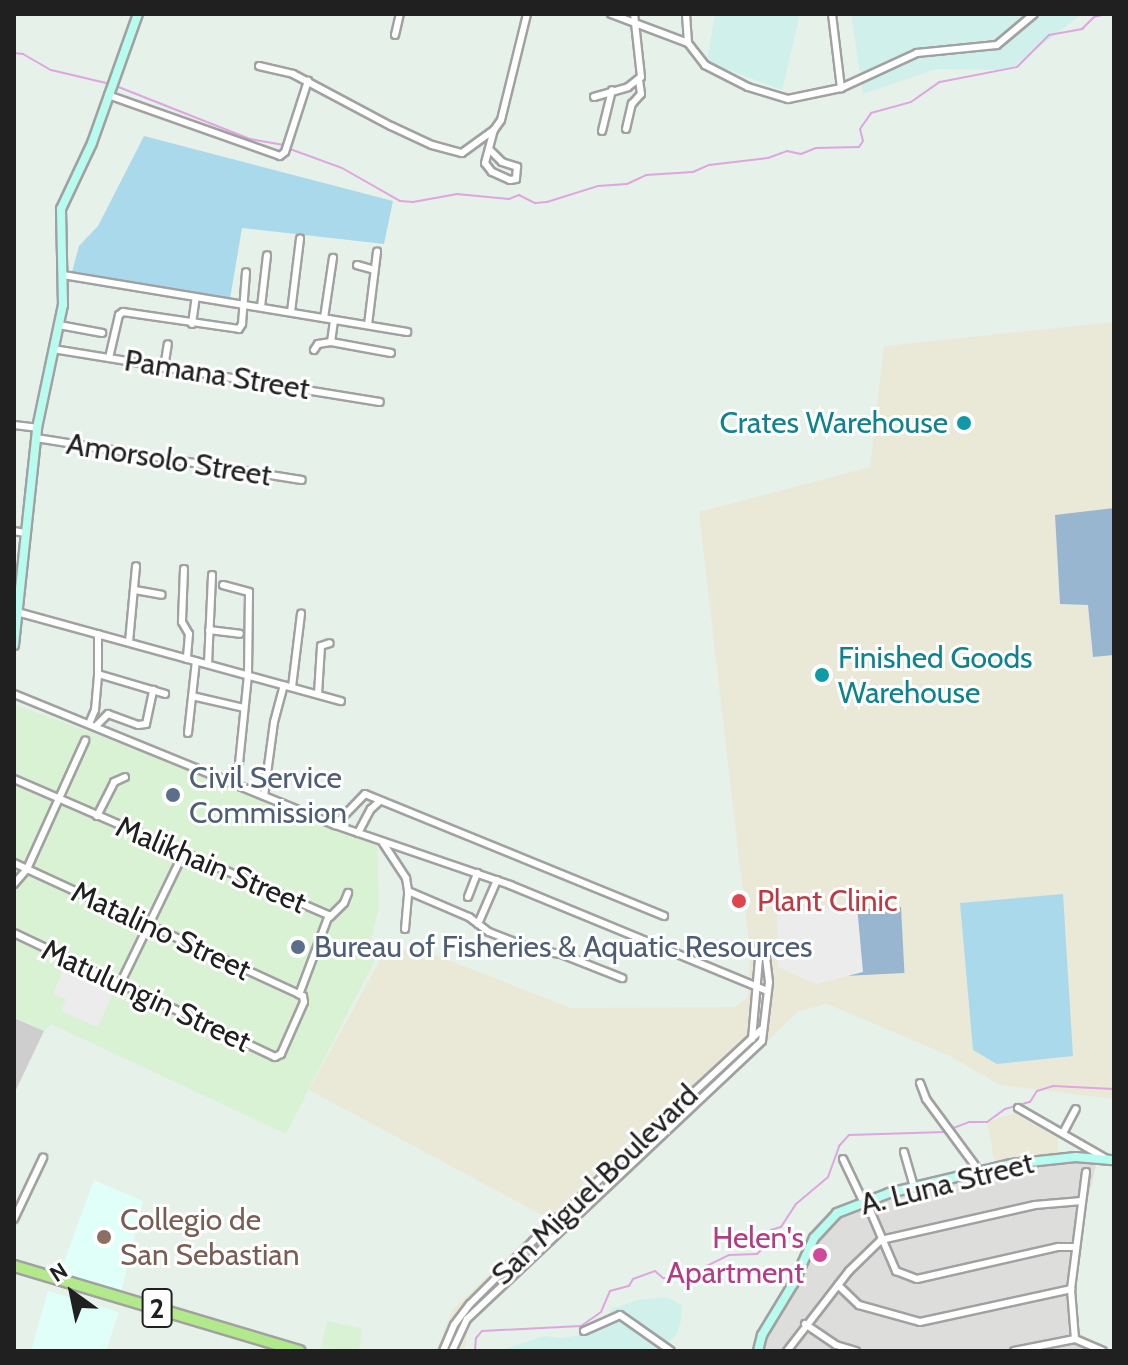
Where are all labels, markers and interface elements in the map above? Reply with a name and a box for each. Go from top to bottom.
street label: Pamana Street [122,343,312,407]
place label: Crates Warehouse [720,405,948,441]
marker: Crates Warehouse [955,414,973,432]
street label: Amorsolo Street [64,426,274,494]
place label: Finished Goods Warehouse [838,640,1032,710]
marker: Finished Goods Warehouse [813,666,831,684]
place label: Civil Service Commission [189,760,347,830]
marker: Civil Service Commission [164,786,182,804]
street label: Malikhain Street [110,809,312,921]
street label: Matalino Street [66,874,256,988]
place label: Plant Clinic [757,883,898,919]
marker: Plant Clinic [728,890,750,912]
place label: Bureau of Fisheries & Aquatic Resources [314,929,812,965]
street label: Matulungin Street [36,932,256,1060]
marker: Bureau of Fisheries & Aquatic Resources [289,938,307,956]
street label: San Miguel Boulevard [484,1077,706,1293]
street label: A. Luna Street [857,1145,1037,1223]
place label: Collegio de San Sebastian [120,1202,299,1272]
place label: Helen's Apartment [667,1220,804,1290]
marker: Collegio de San Sebastian [95,1228,113,1246]
marker: Helen's Apartment [811,1246,829,1264]
north arrow [32,1253,112,1333]
text: N [45,1257,73,1288]
road number: 2 [141,1284,173,1332]

